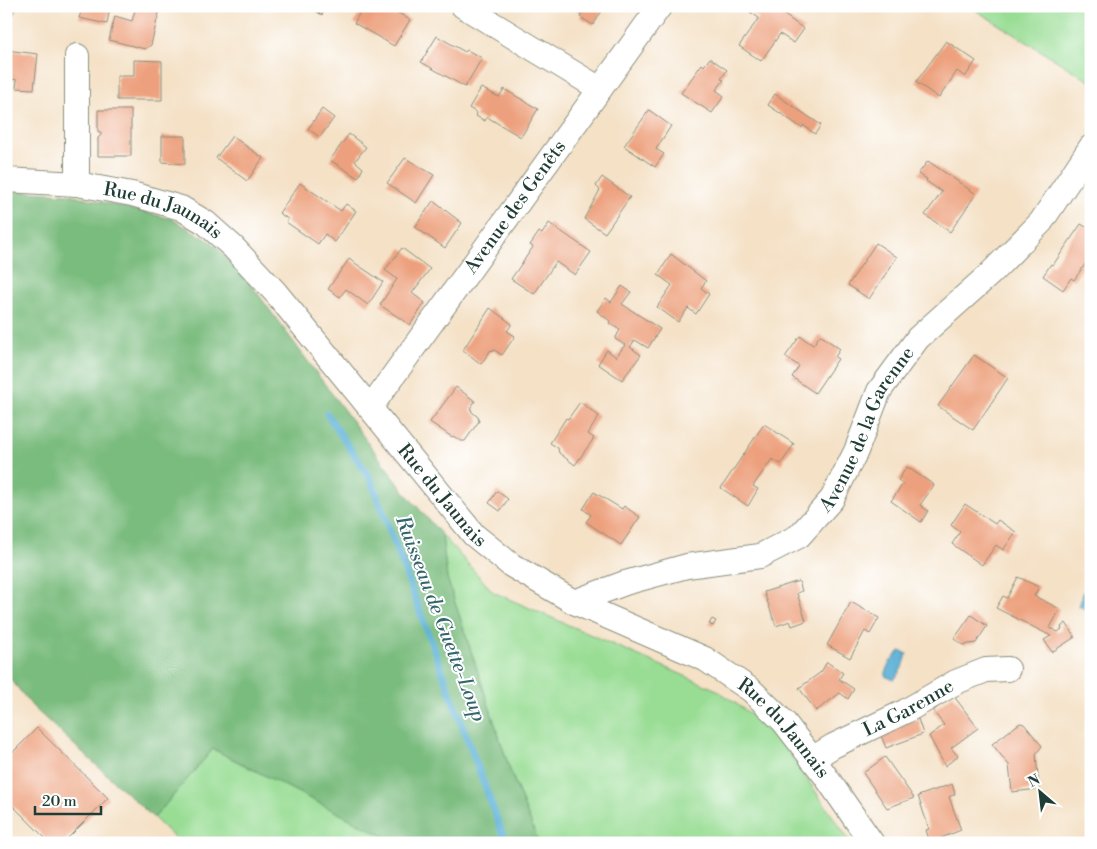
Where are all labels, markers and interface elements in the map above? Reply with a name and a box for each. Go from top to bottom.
street label: Avenue des Genêts [458,135,571,279]
street label: Rue du Jaunais [102,177,228,244]
street label: Avenue de la Garenne [813,342,920,518]
street label: Rue du Jaunais [392,439,491,552]
water label: Ruisseau de Guette-Loup [389,511,491,726]
street label: Rue du Jaunais [733,672,835,783]
street label: La Garenne [859,674,958,742]
north arrow [1014,766,1064,816]
text: N [1025,771,1043,792]
scale bar [35,784,101,816]
text: 20 m [42,792,77,811]

